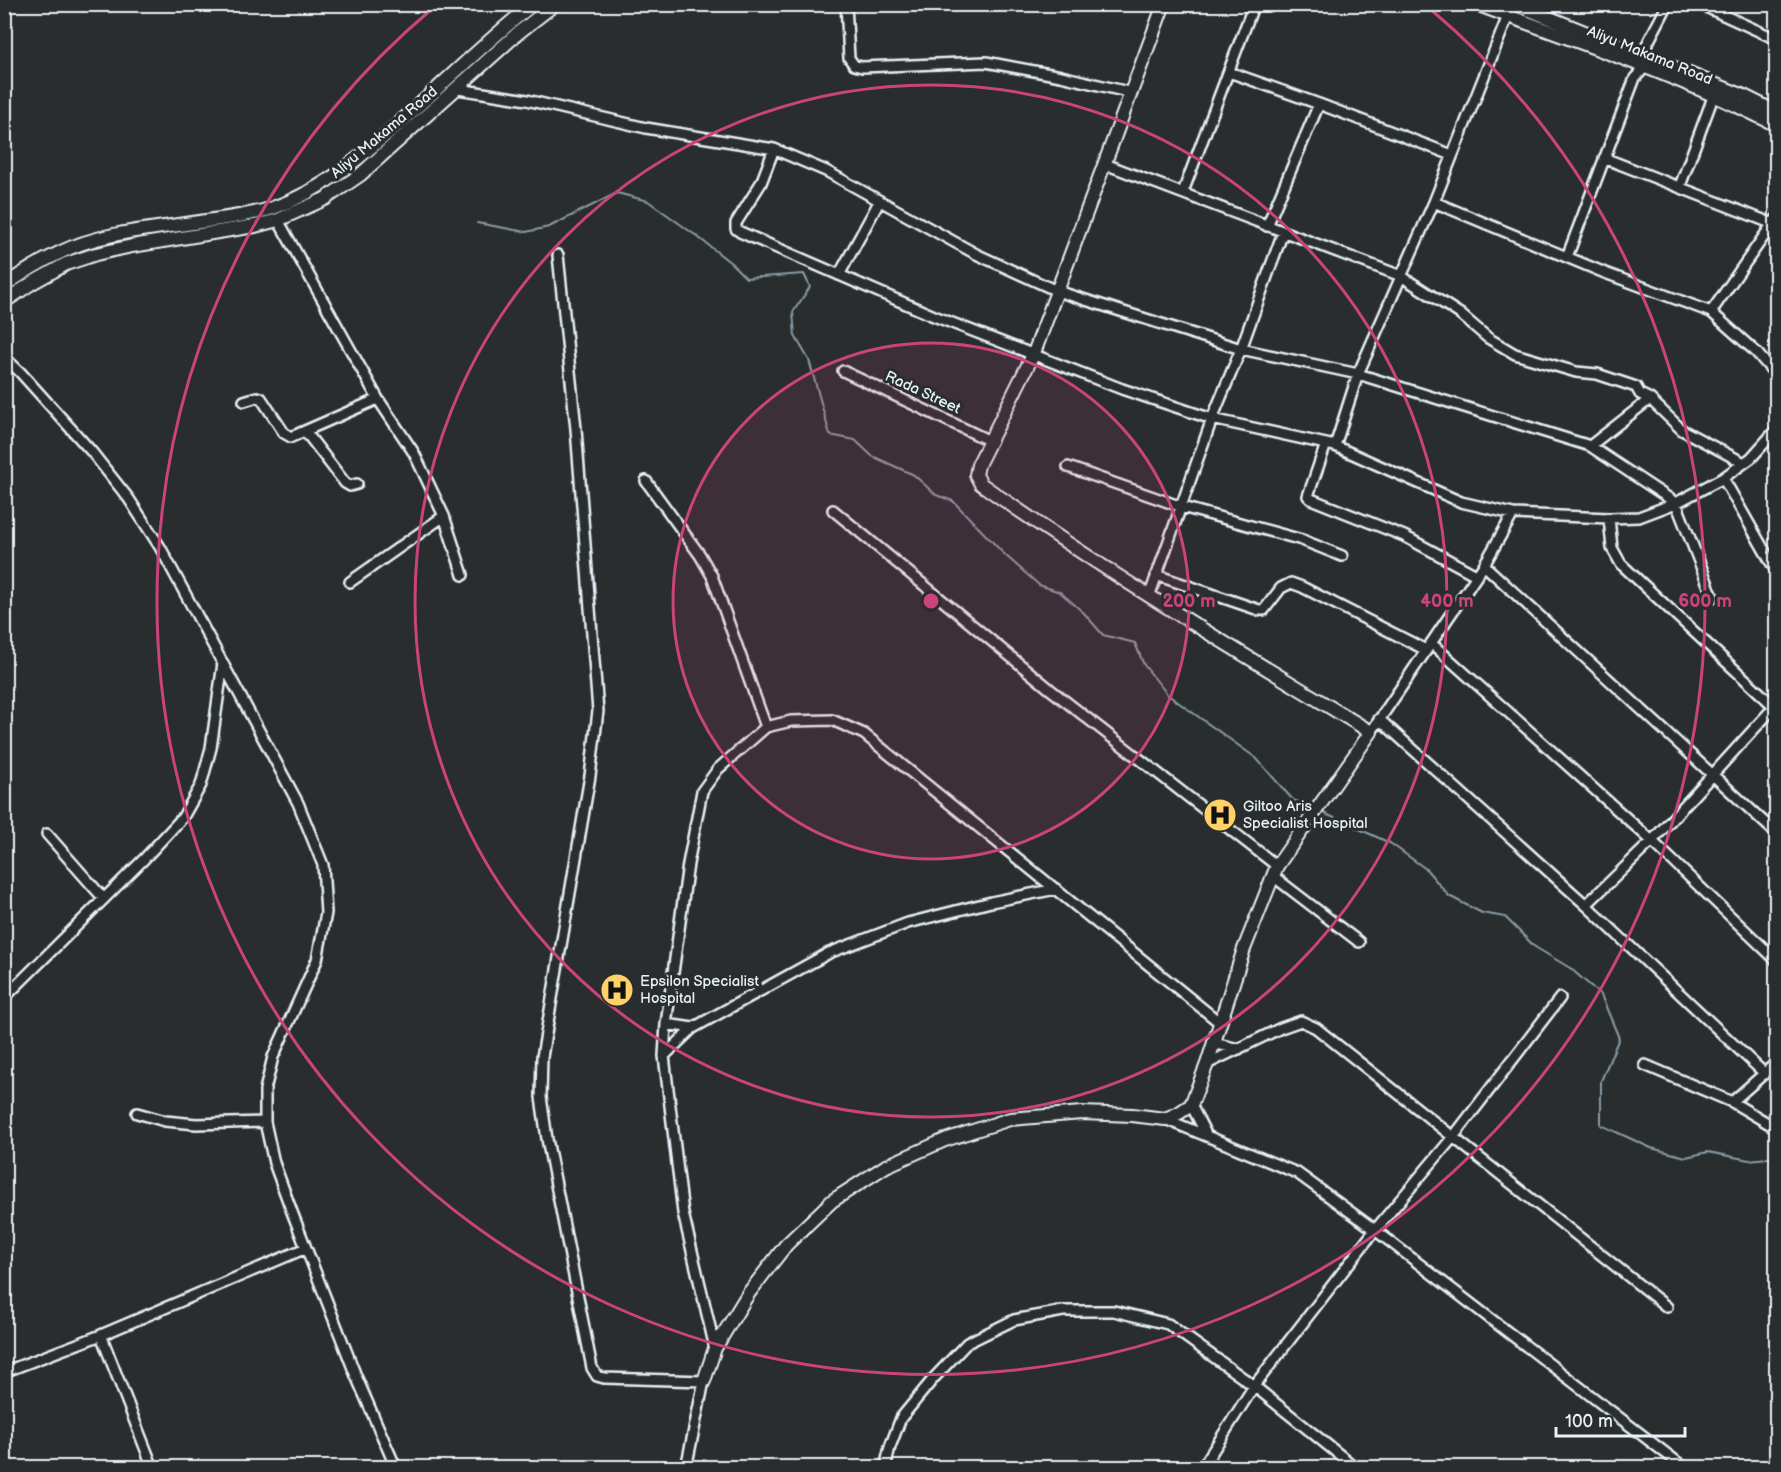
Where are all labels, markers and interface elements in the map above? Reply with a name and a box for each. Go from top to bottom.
street label: Aliyu Makama Road [1584,22,1715,89]
street label: Aliyu Makama Road [327,82,442,183]
street label: Rada Street [882,367,964,418]
centre of rings [921,591,941,611]
text: 200 m [1162,591,1216,612]
text: 400 m [1420,591,1474,612]
text: 600 m [1678,591,1732,612]
hospital icon: Giltoo Aris Specialist Hospital [1202,797,1238,833]
place label: Giltoo Aris Specialist Hospital [1243,797,1368,833]
hospital icon: Epsilon Specialist Hospital [599,972,635,1008]
place label: Epsilon Specialist Hospital [640,972,759,1008]
scale bar [1556,1400,1685,1438]
text: 100 m [1565,1411,1613,1432]

